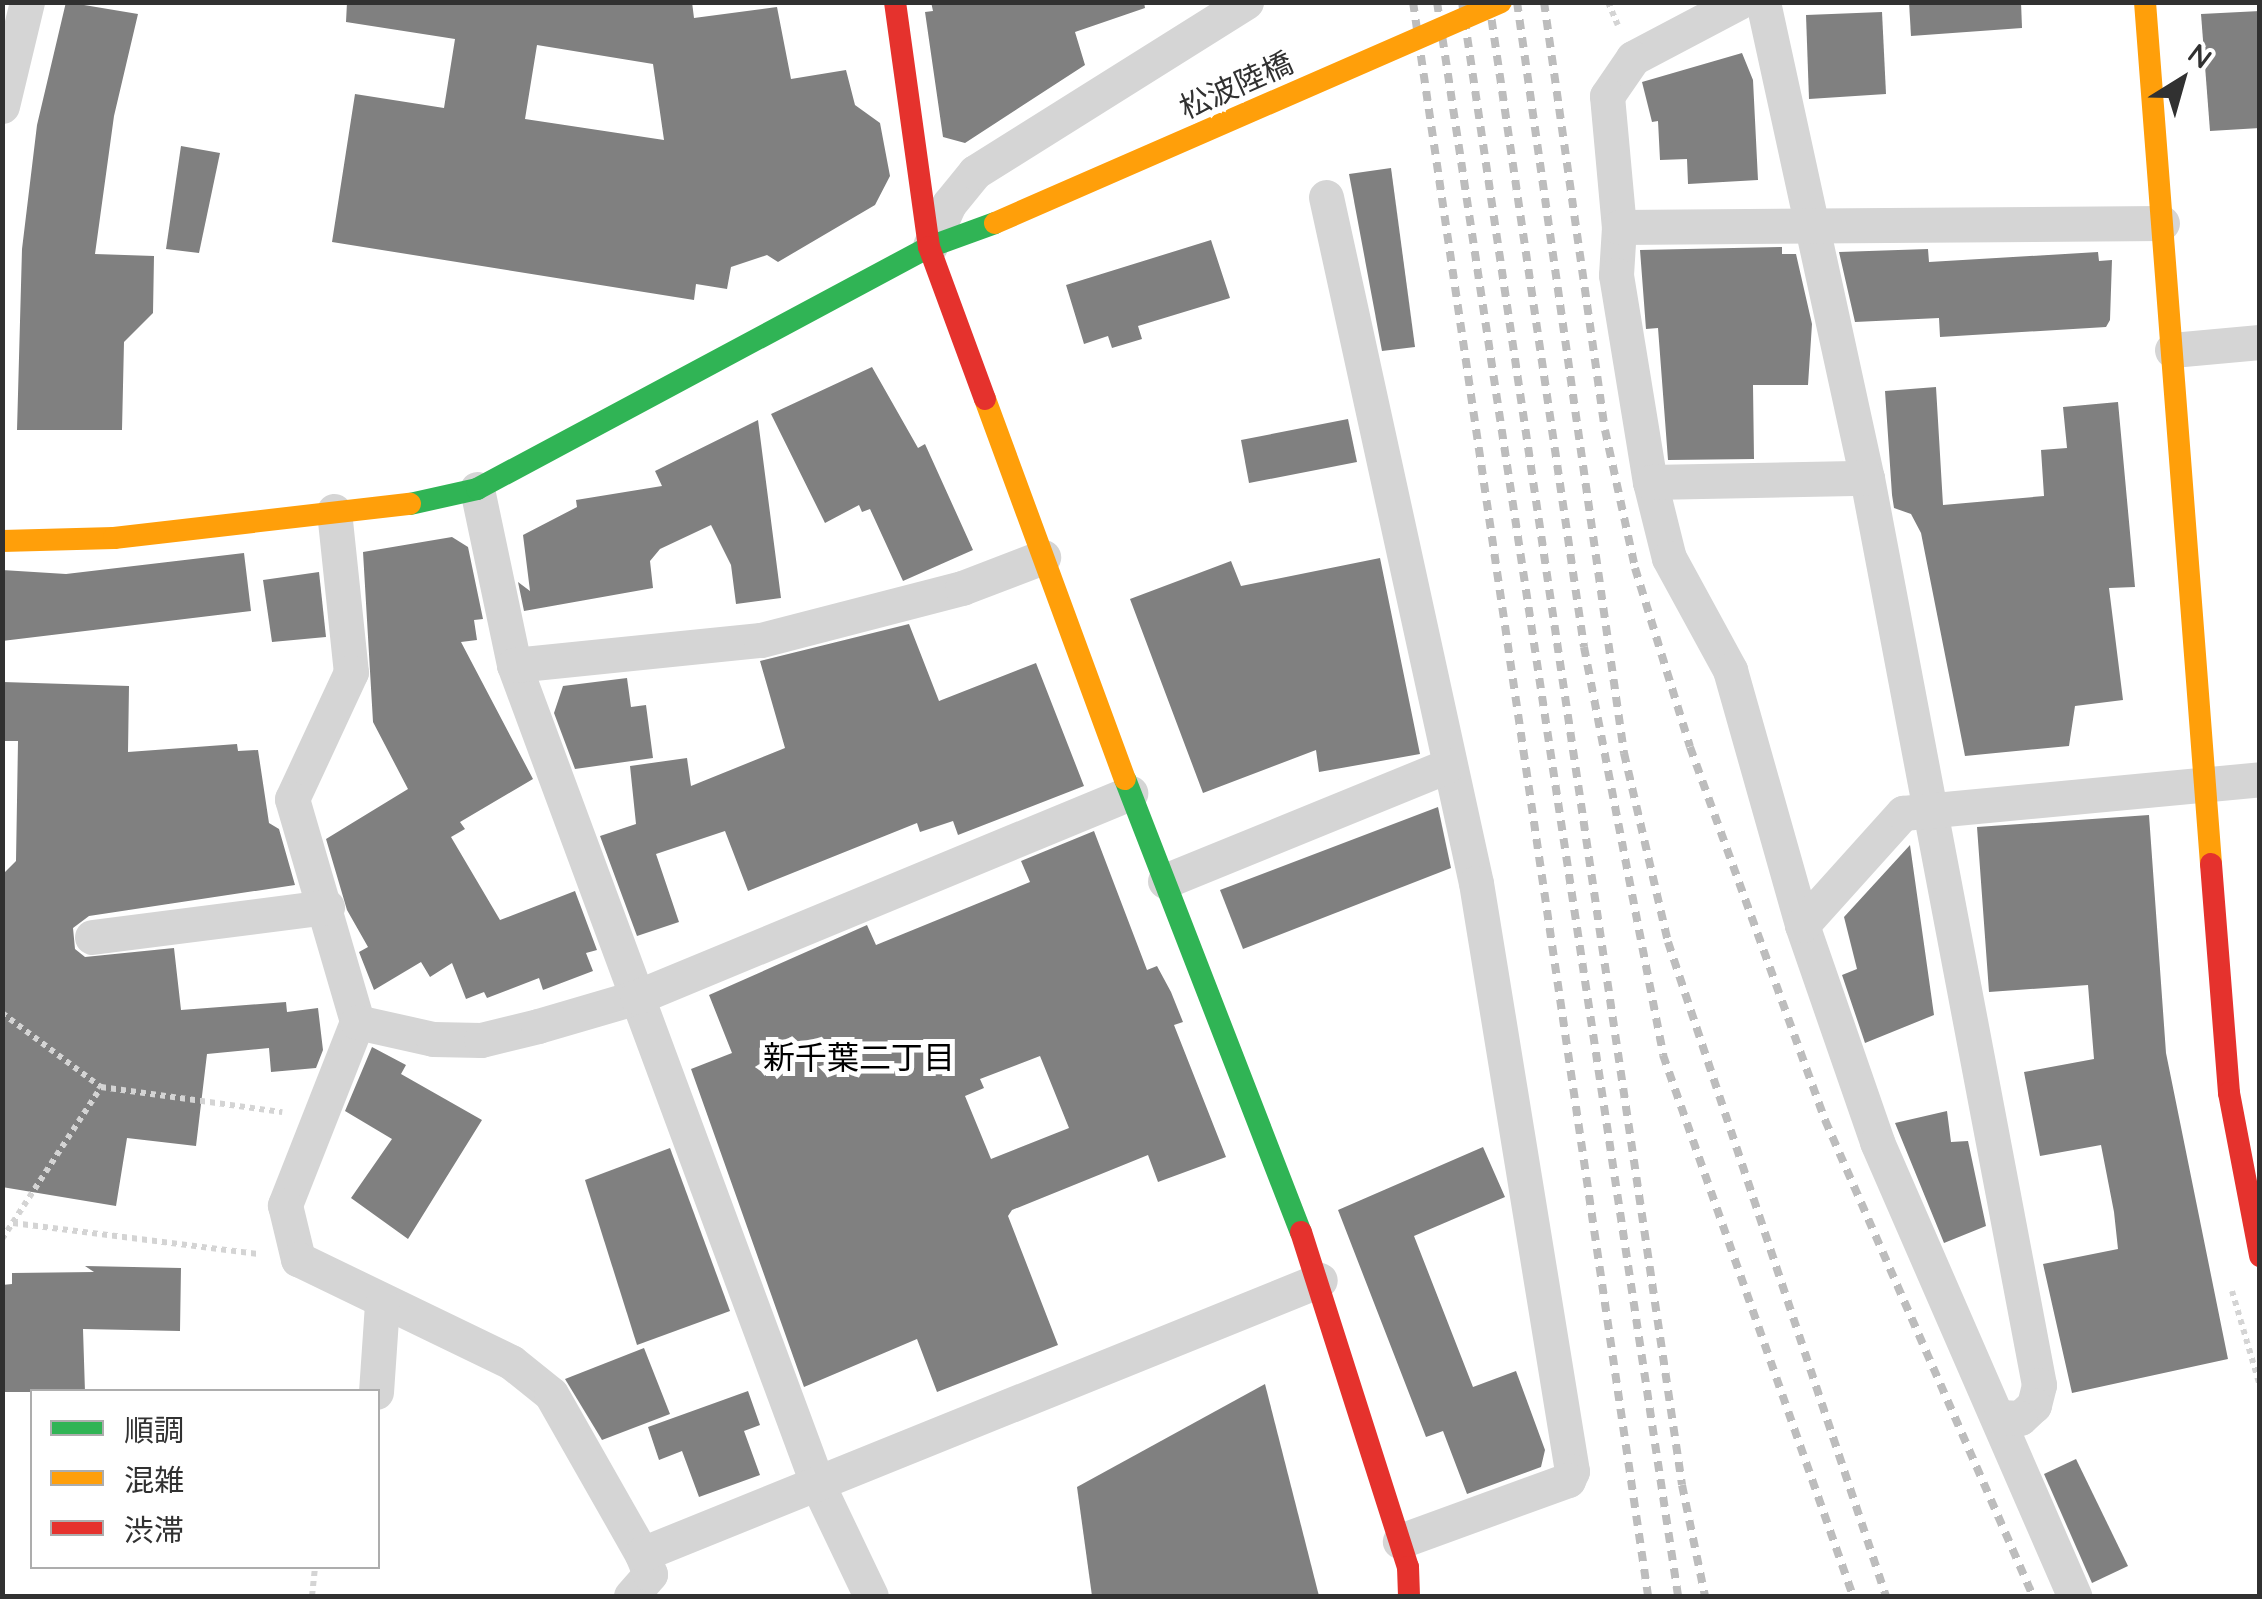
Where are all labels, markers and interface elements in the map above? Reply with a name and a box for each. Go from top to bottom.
north arrow [2132,30,2232,130]
text: N [2182,35,2219,76]
street label: 松波陸橋 [1174,44,1298,126]
district label: 新千葉二丁目 [763,1038,955,1076]
legend [30,1389,380,1569]
text: 順調 [124,1411,184,1449]
text: 混雑 [124,1461,184,1499]
text: 渋滞 [124,1511,184,1549]

